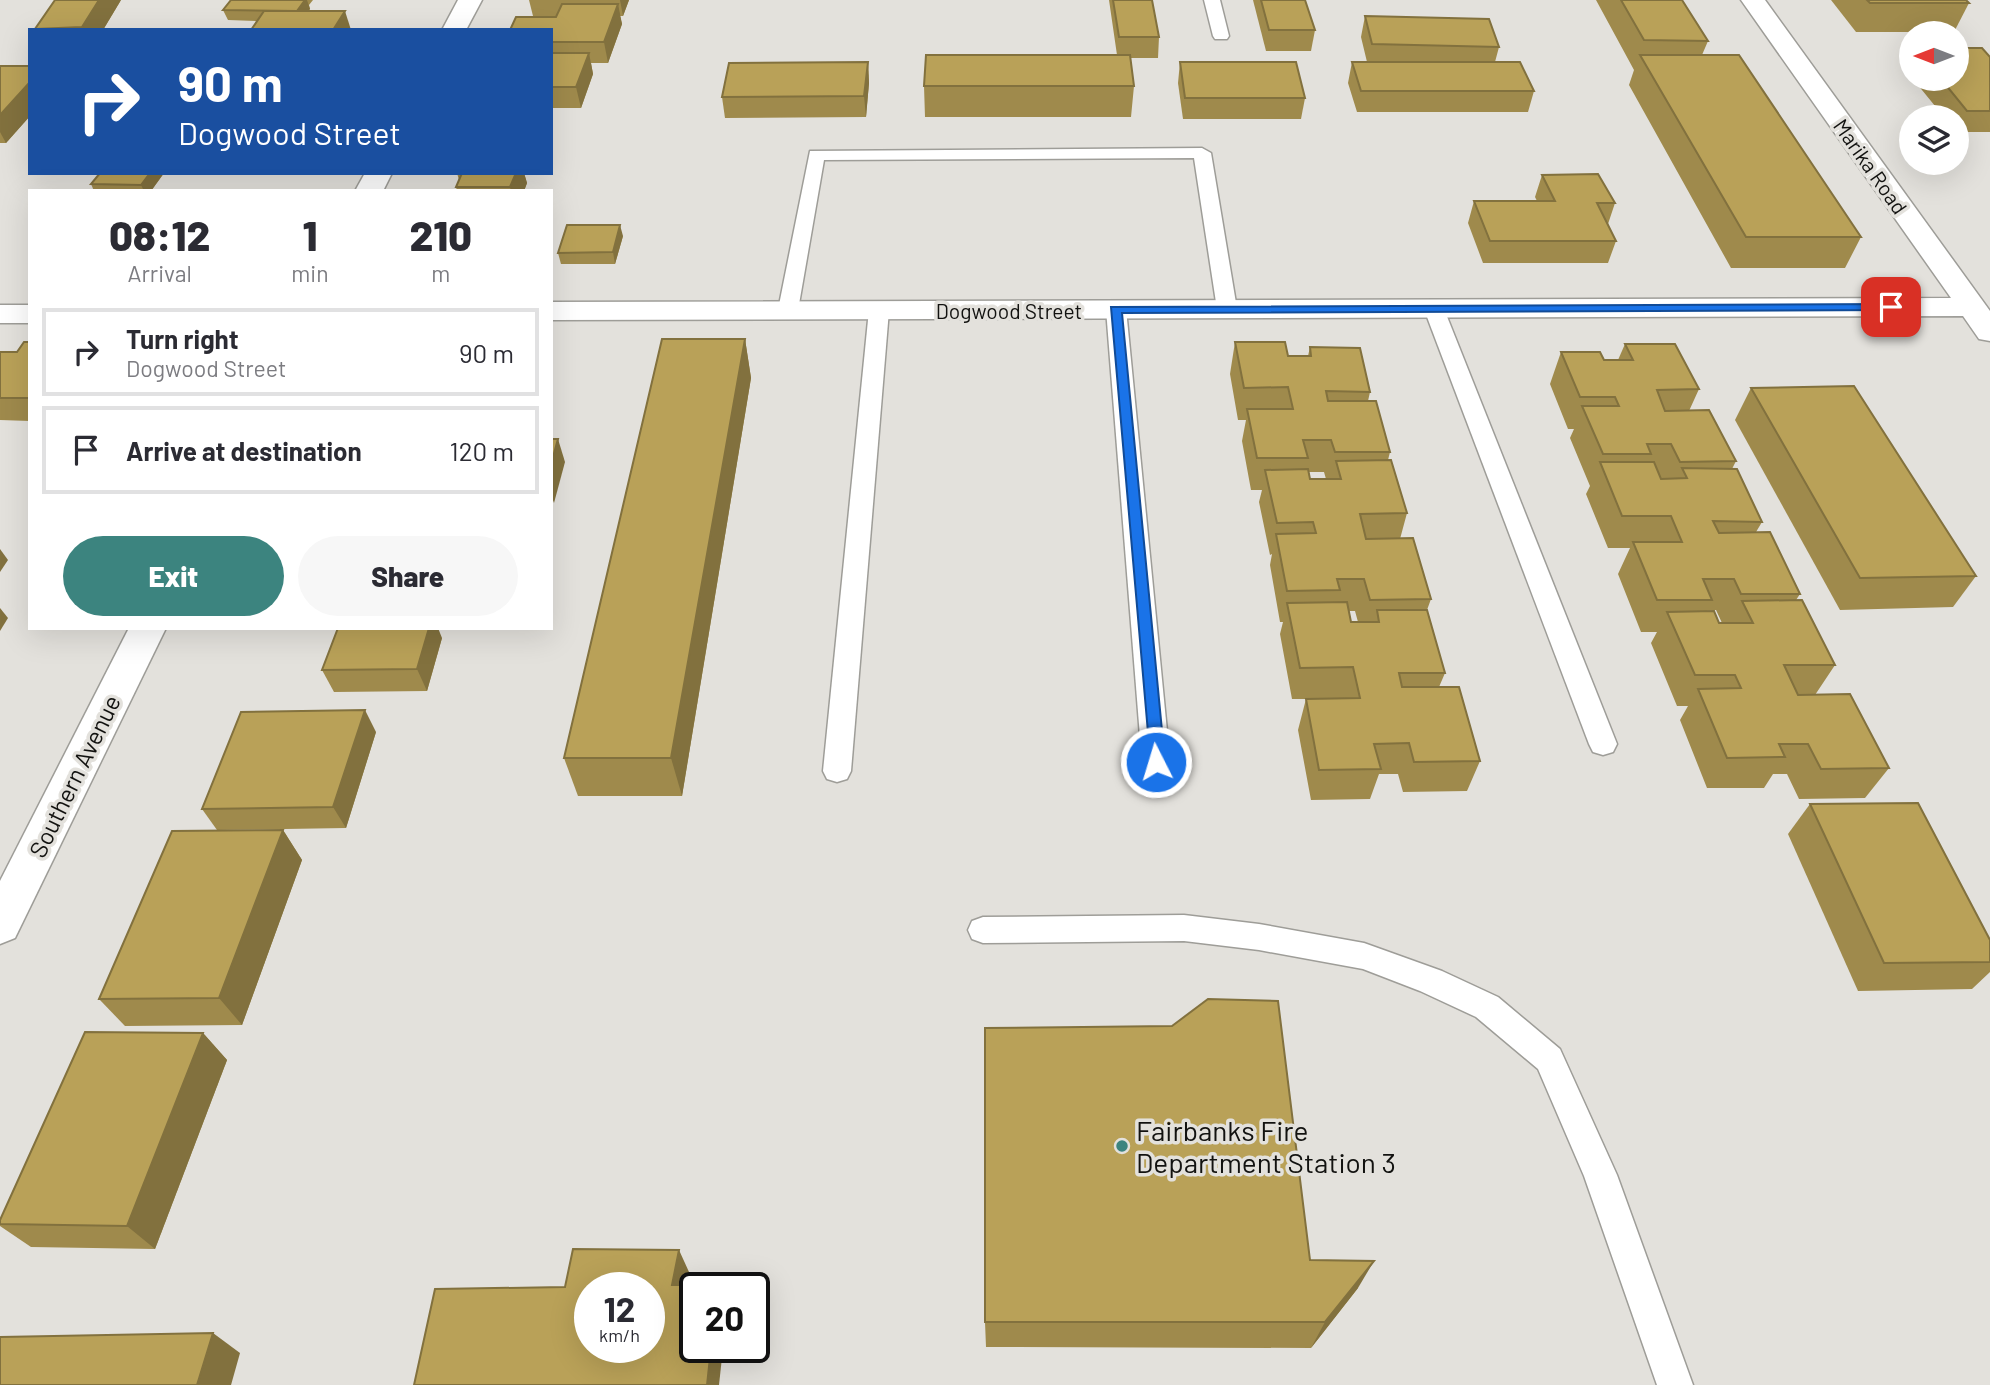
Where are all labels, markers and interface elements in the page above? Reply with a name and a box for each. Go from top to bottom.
north arrow [1899,21,1969,91]
map controls [1899,21,1969,175]
text: 90 m [178,53,283,112]
icon: right [63,56,154,147]
button: layers [1899,105,1969,175]
text: Dogwood Street [178,113,401,151]
street label: Marika Road [1829,114,1913,218]
text: 08:12 [109,209,210,259]
text: 1 [302,209,317,259]
text: 210 [409,209,472,259]
text: Arrival [127,259,192,287]
text: min [291,259,329,287]
text: m [431,259,450,287]
pin [1861,277,1921,337]
icon: arrive [1872,288,1910,326]
street label: Dogwood Street [936,298,1082,323]
text: Turn right [126,323,239,354]
icon: right [67,333,105,371]
text: 90 m [459,337,514,368]
text: Dogwood Street [126,354,286,382]
icon: arrive [67,431,105,469]
text: Arrive at destination [126,435,362,466]
text: 120 m [450,435,514,466]
button: Exit [63,536,284,616]
button: Share [298,536,518,616]
street label: Southern Avenue [22,690,126,862]
position arrow [1119,725,1193,799]
place label: Fairbanks Fire Department Station 3 [1136,1113,1396,1179]
marker: Fairbanks Fire Department Station 3 [1114,1138,1130,1154]
speed limit sign: 20 [679,1272,770,1363]
text: 12 [603,1287,635,1329]
text: km/h [599,1324,640,1346]

